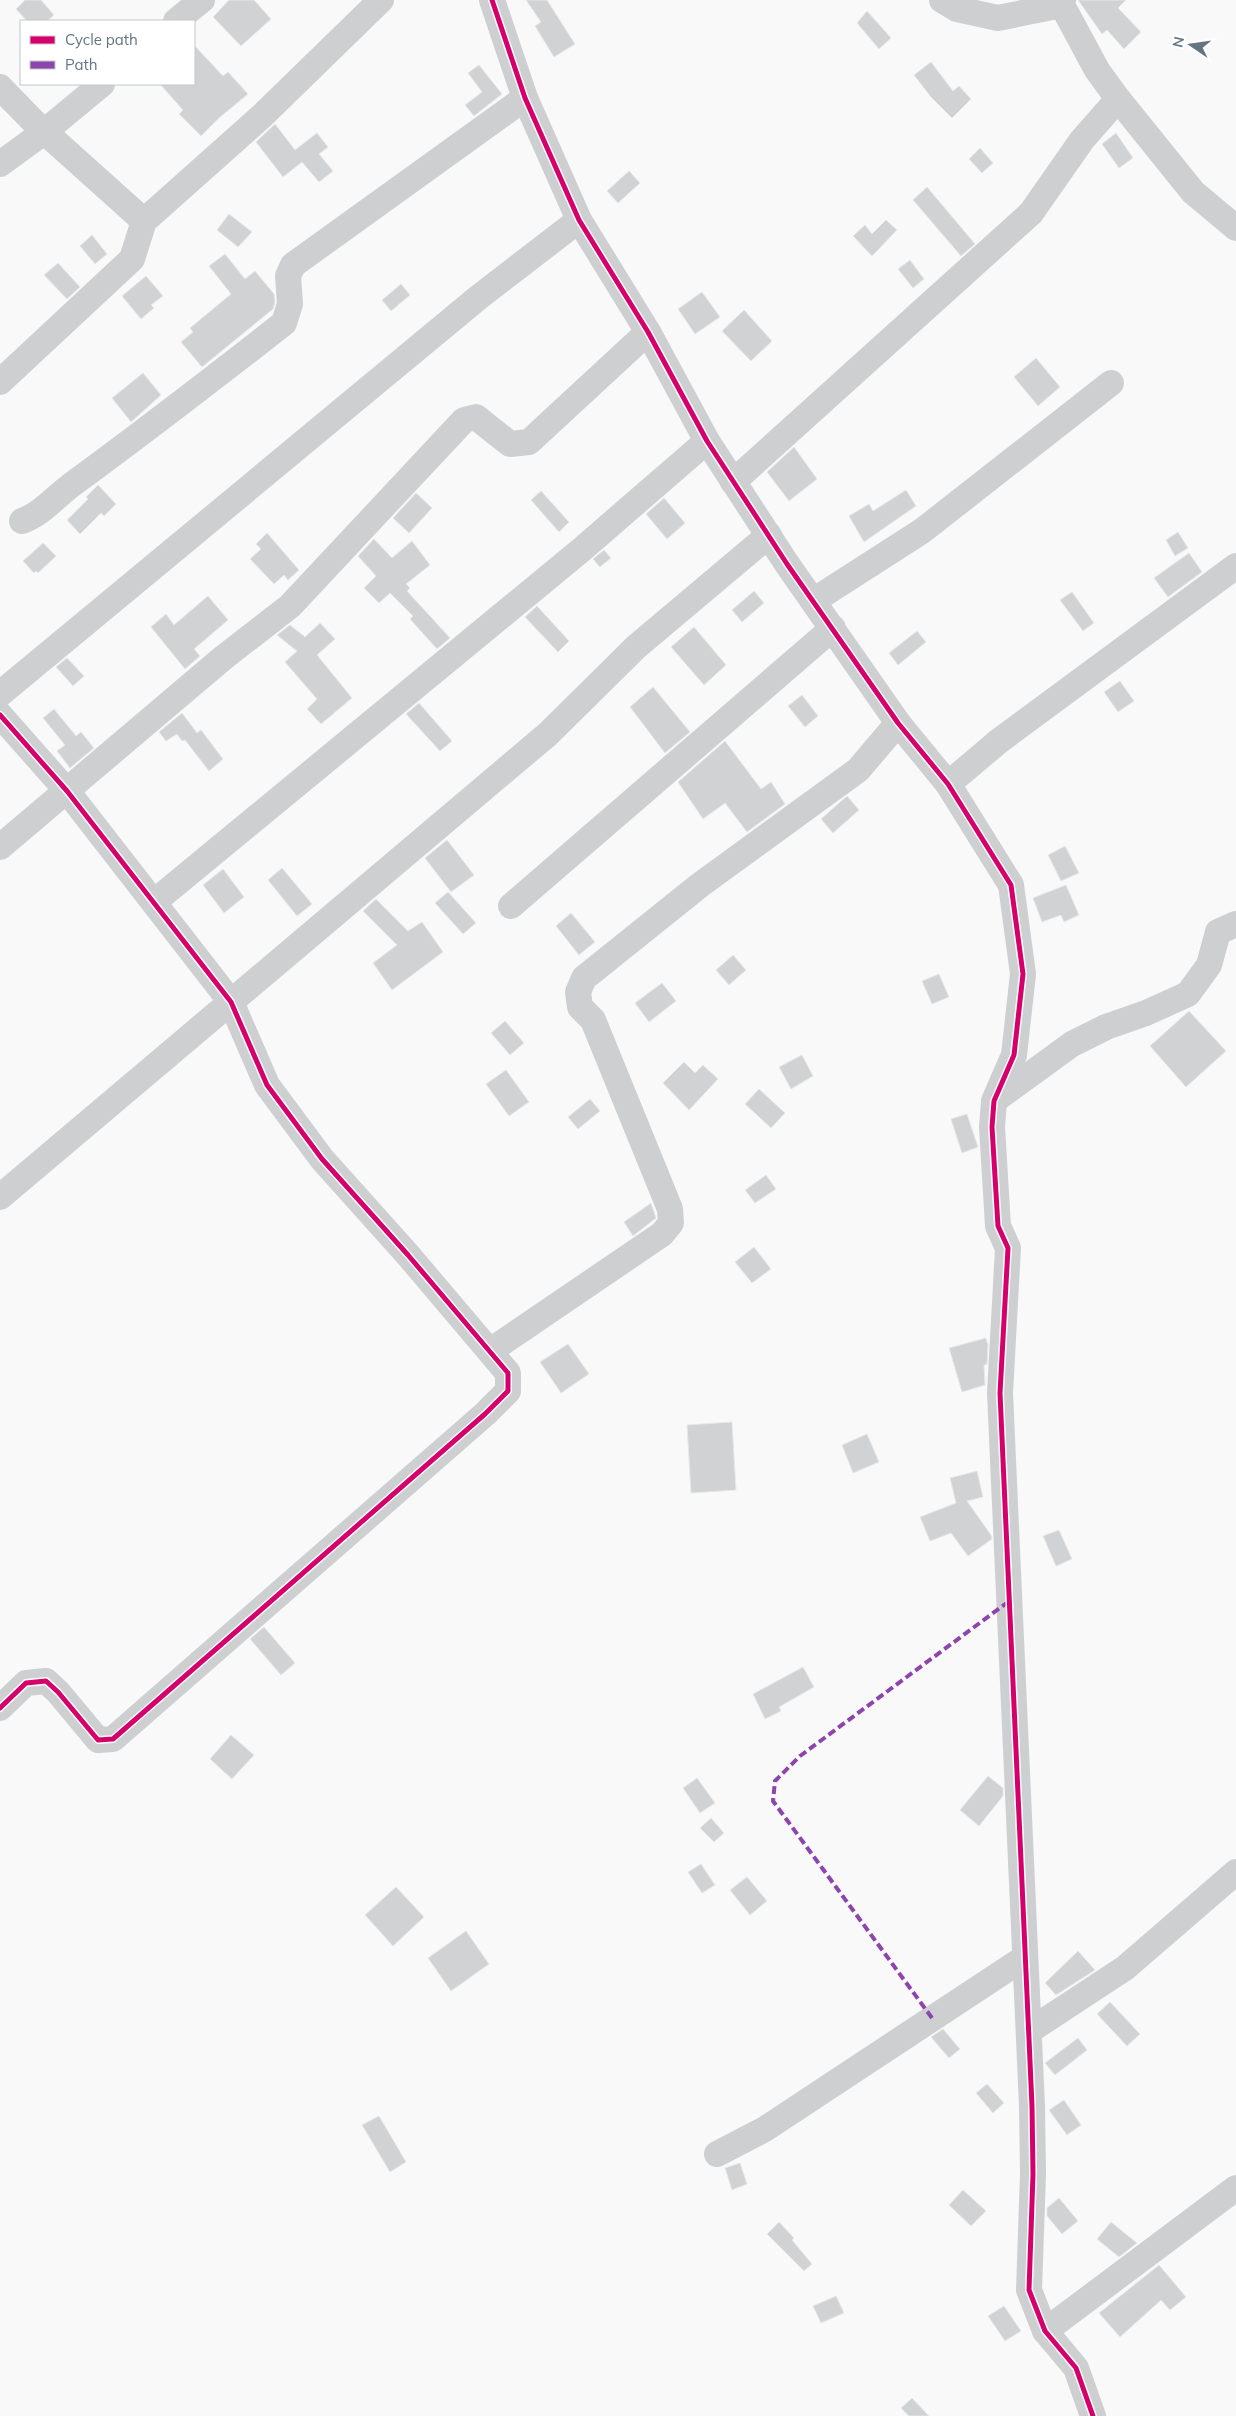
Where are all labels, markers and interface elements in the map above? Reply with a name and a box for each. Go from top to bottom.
legend [20,20,195,85]
north arrow [1166,20,1216,70]
text: Cycle path [65,30,138,49]
text: N [1168,35,1188,49]
text: Path [65,55,97,74]

